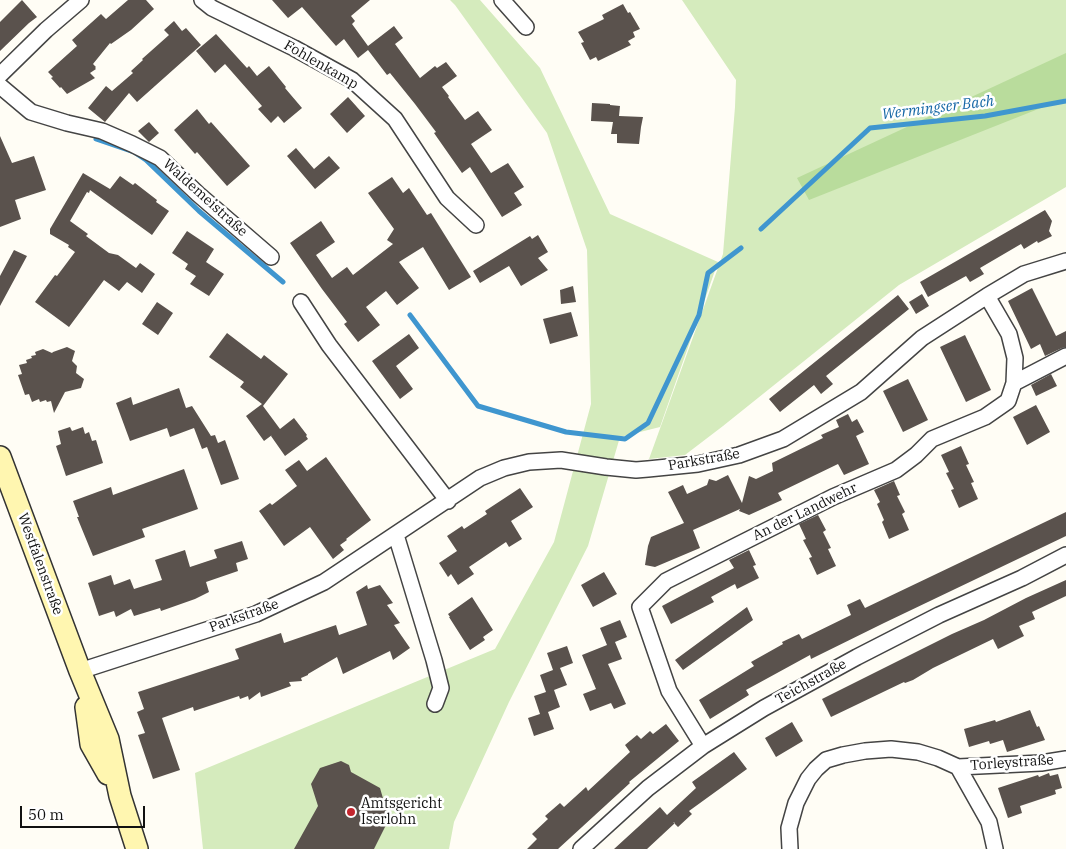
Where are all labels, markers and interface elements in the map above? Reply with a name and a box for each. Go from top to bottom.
street label: Fohlenkamp [281,37,361,93]
water label: Wermingser Bach [881,92,995,124]
street label: Waldemeistraße [159,156,251,240]
street label: Parkstraße [667,445,741,475]
street label: An der Landwehr [750,479,860,545]
street label: Westfalenstraße [14,511,66,617]
street label: Parkstraße [207,596,281,636]
street label: Teichstraße [773,656,849,708]
street label: Torleystraße [970,752,1054,774]
scale bar [22,796,148,828]
place label: Amtsgericht Iserlohn [361,796,442,829]
text: 50 m [28,805,64,824]
marker: Amtsgericht Iserlohn [345,806,357,818]

